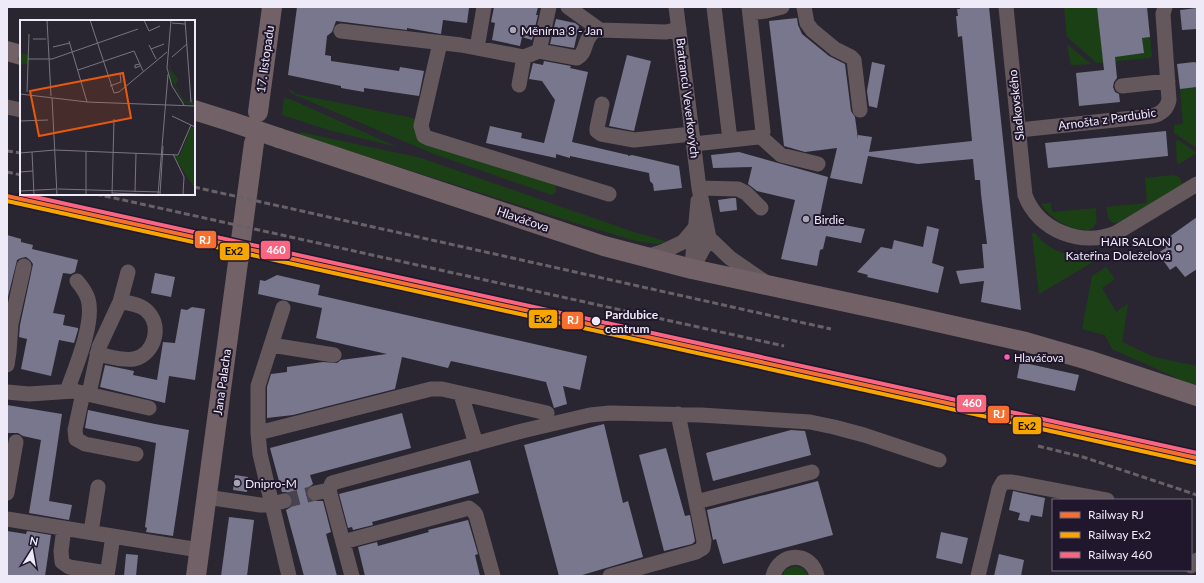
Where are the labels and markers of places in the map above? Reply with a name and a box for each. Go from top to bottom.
place label: Měnírna 3 - Jan [521,23,603,38]
marker: Měnírna 3 - Jan [508,25,518,35]
place label: Birdie [814,212,845,227]
marker: Birdie [801,214,811,224]
place label: HAIR SALON Kateřina Doleželová [1065,234,1171,263]
marker: HAIR SALON Kateřina Doleželová [1174,243,1184,253]
place label: Pardubice centrum [605,307,659,336]
marker: Pardubice centrum [590,315,602,327]
place label: Hlaváčova [1014,351,1064,364]
marker: Hlaváčova [1002,352,1012,362]
place label: Dnipro-M [245,476,297,491]
marker: Dnipro-M [232,478,242,488]

